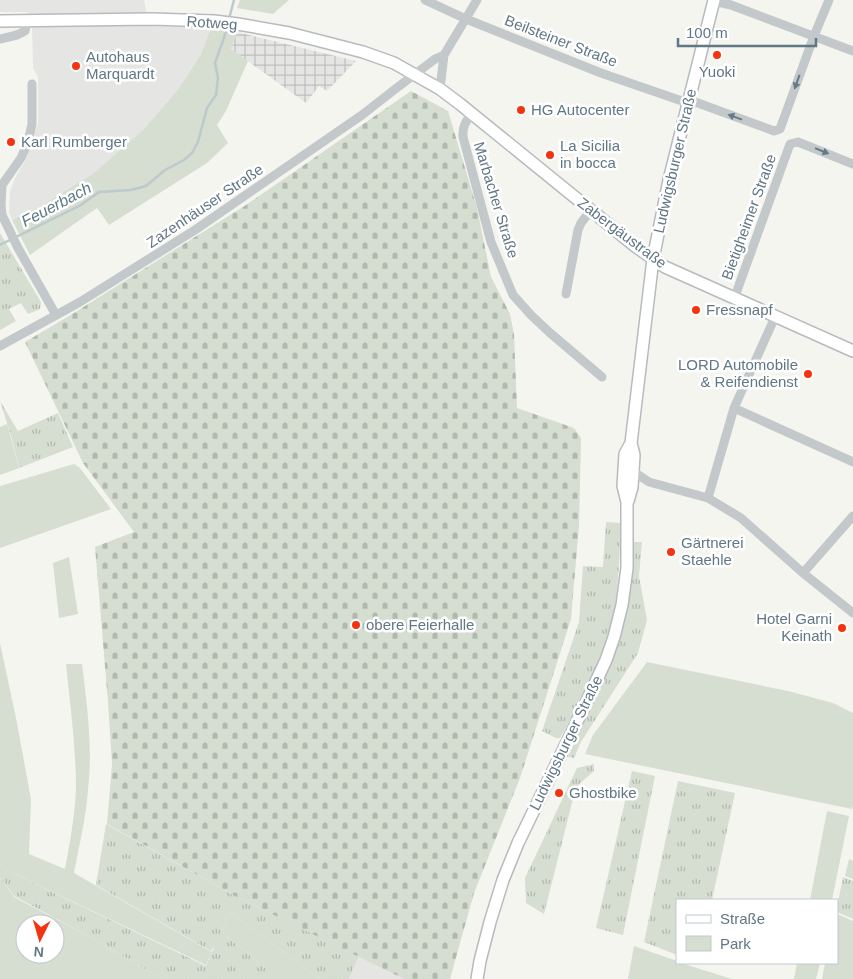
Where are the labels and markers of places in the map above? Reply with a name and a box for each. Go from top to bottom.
place label: Autohaus Marquardt [86,48,155,82]
marker: Yuoki [711,49,723,61]
marker: Autohaus Marquardt [70,60,82,72]
place label: Yuoki [699,63,735,80]
place label: HG Autocenter [531,101,629,118]
marker: HG Autocenter [515,104,527,116]
place label: Karl Rumberger [21,133,127,150]
marker: Karl Rumberger [5,136,17,148]
place label: La Sicilia in bocca [560,137,621,171]
marker: La Sicilia in bocca [544,149,556,161]
place label: Fressnapf [706,301,774,318]
marker: Fressnapf [690,304,702,316]
place label: LORD Automobile & Reifendienst [678,356,799,390]
marker: LORD Automobile & Reifendienst [802,368,814,380]
place label: Gärtnerei Staehle [681,534,744,568]
marker: Gärtnerei Staehle [665,546,677,558]
place label: Hotel Garni Keinath [756,610,832,644]
place label: obere Feierhalle [366,616,474,633]
marker: obere Feierhalle [350,619,362,631]
marker: Hotel Garni Keinath [836,622,848,634]
place label: Ghostbike [569,784,637,801]
marker: Ghostbike [553,787,565,799]

